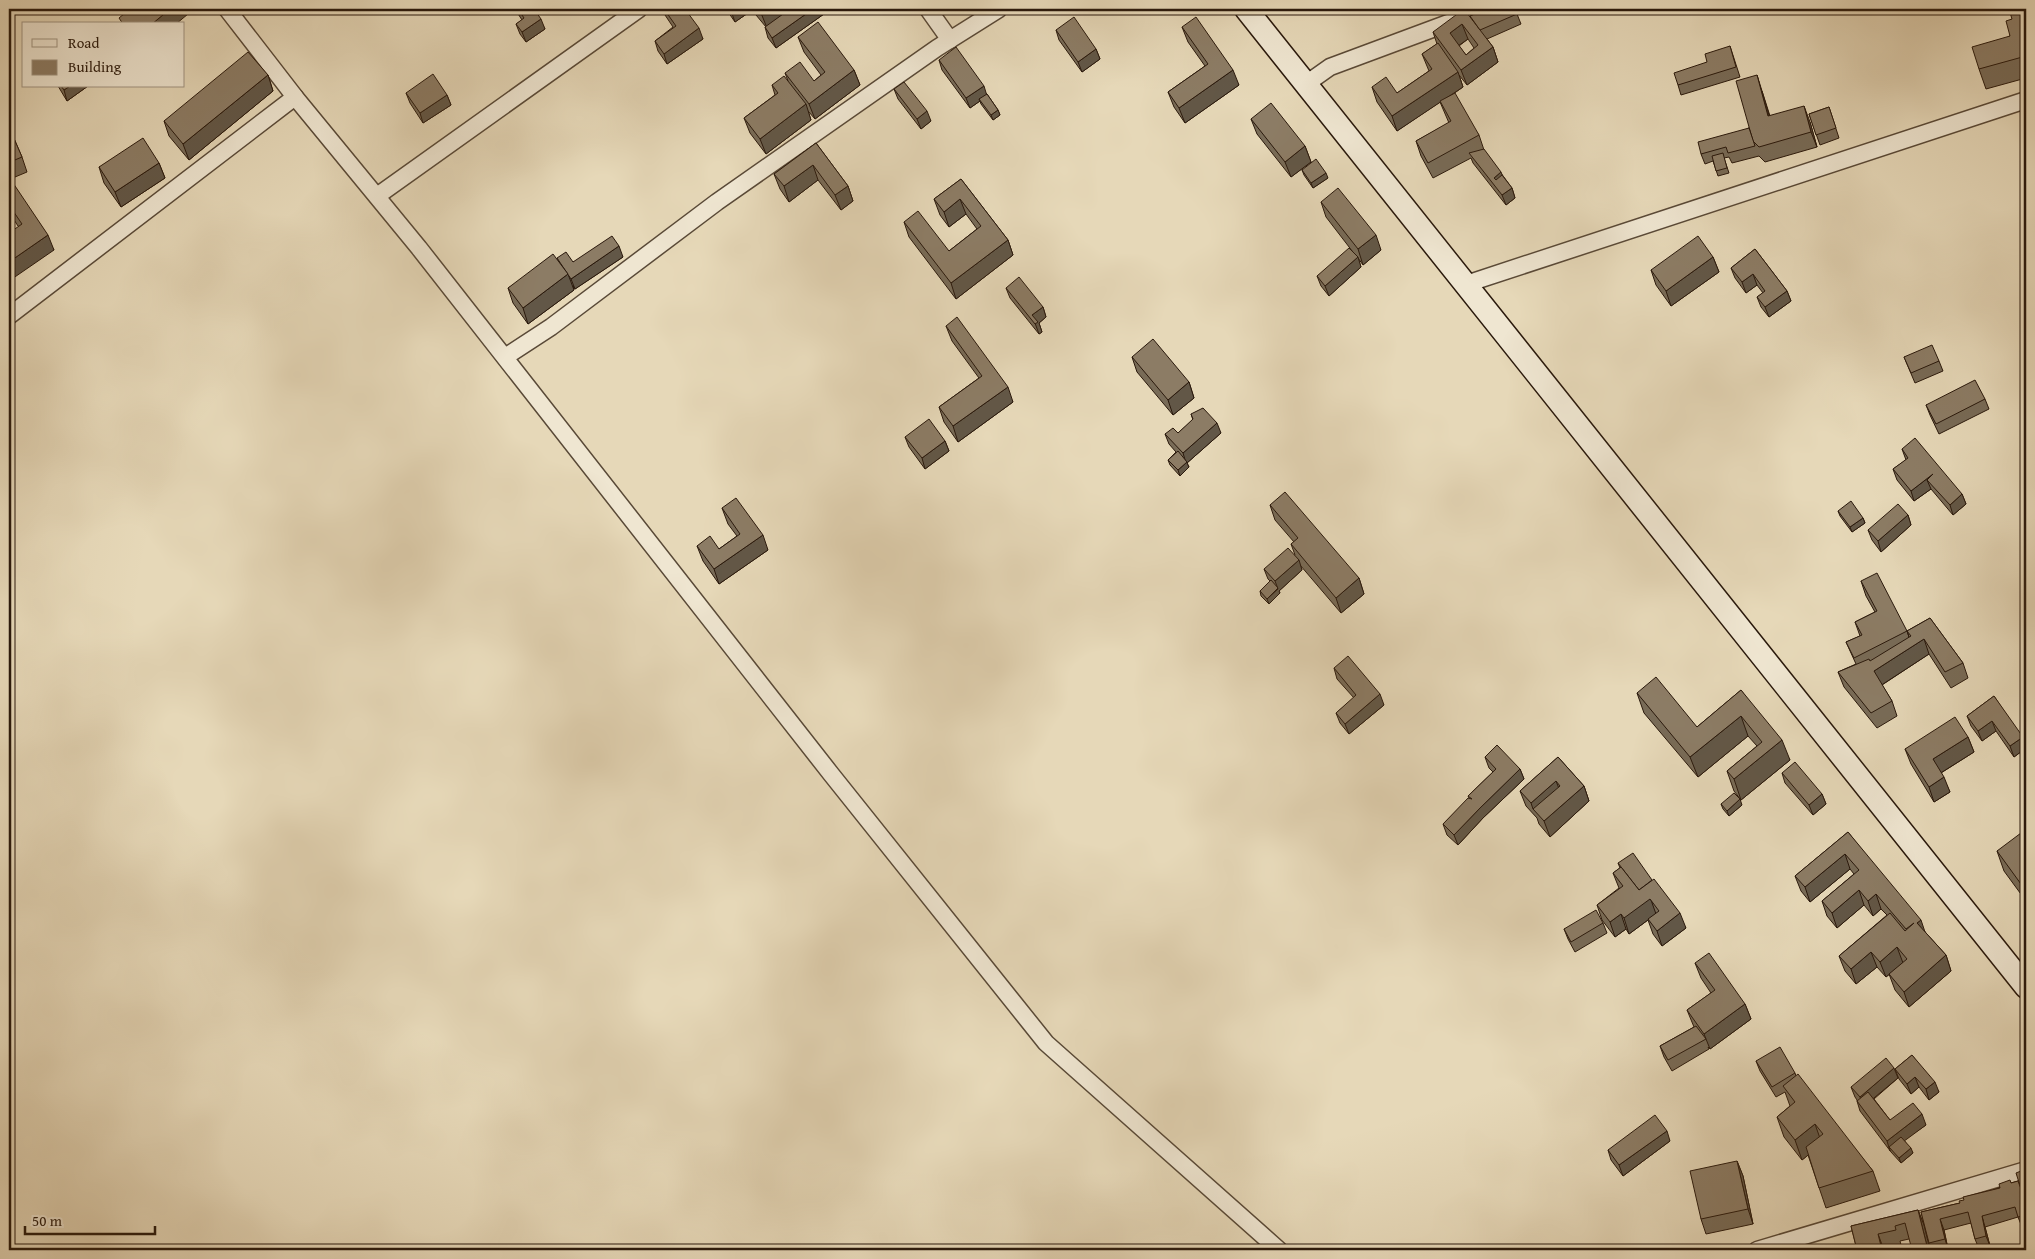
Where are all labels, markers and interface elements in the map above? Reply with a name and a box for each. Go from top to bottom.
legend [22,22,185,88]
text: Road [68,32,99,53]
text: Building [68,56,122,77]
scale bar [25,1204,155,1236]
text: 50 m [32,1210,63,1231]

